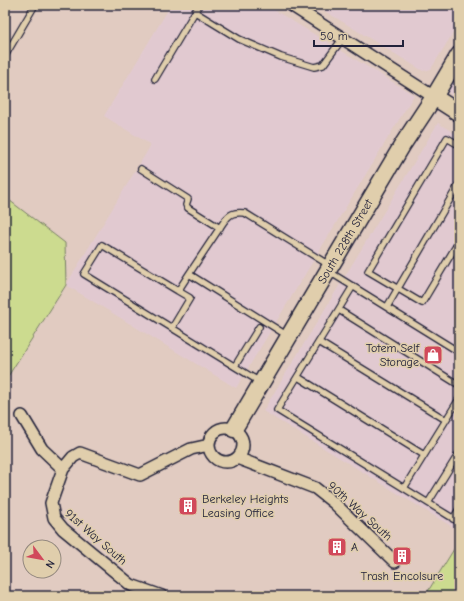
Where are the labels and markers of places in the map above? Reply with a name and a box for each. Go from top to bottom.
place label: Totem Self Storage [366,341,420,369]
shop icon: Totem Self Storage [422,344,444,366]
place label: Berkeley Heights Leasing Office [202,492,288,520]
building icon: Berkeley Heights Leasing Office [177,495,199,517]
building icon: A [326,536,348,558]
place label: A [351,540,358,554]
building icon: Trash Encolsure [391,545,413,567]
place label: Trash Encolsure [361,569,443,583]

